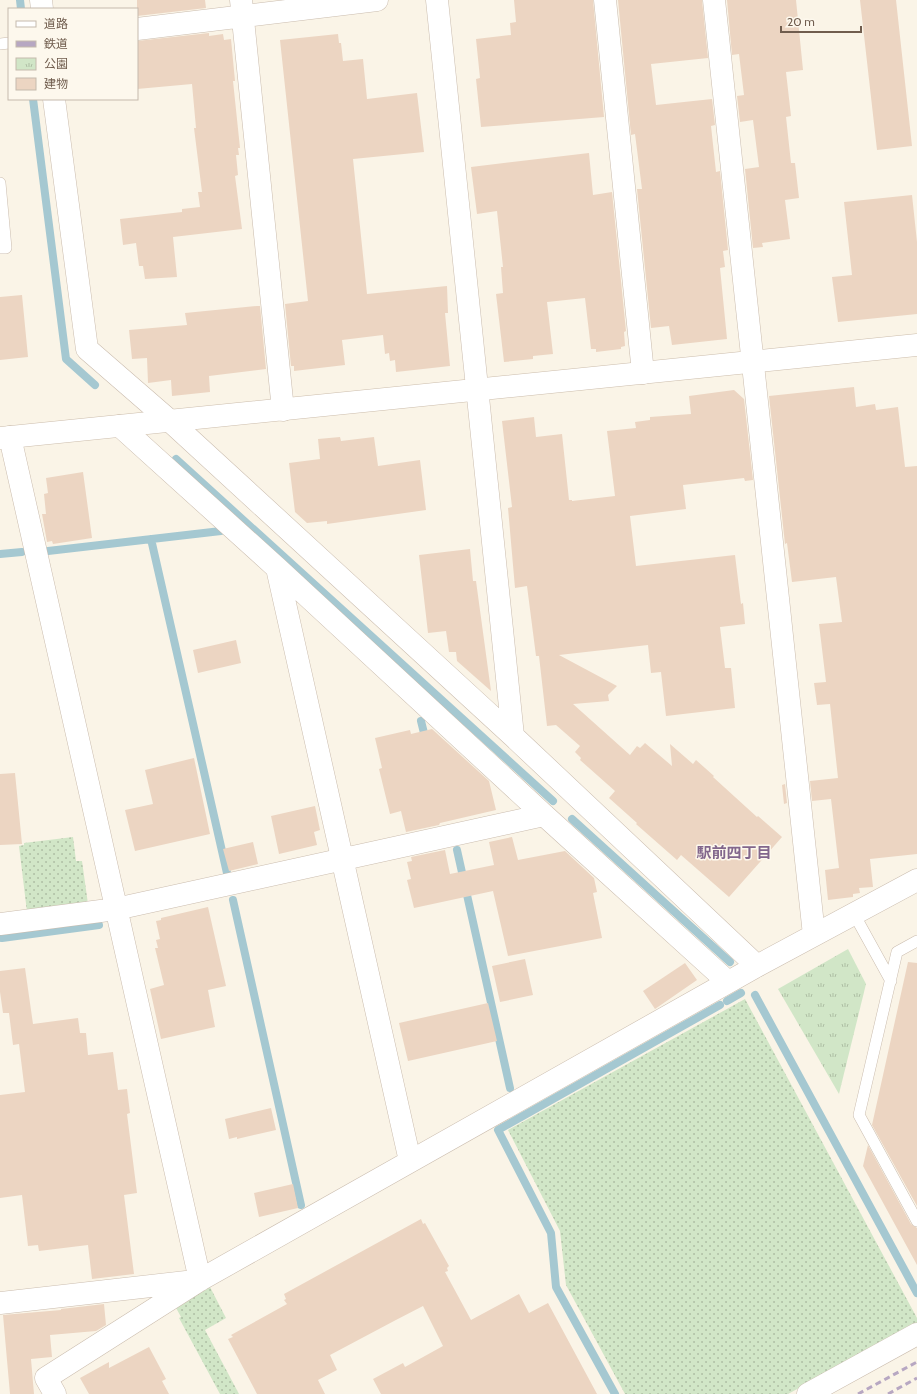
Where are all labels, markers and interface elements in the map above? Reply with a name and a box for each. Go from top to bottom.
legend [8,8,138,100]
scale bar [781,8,861,34]
text: 20 m [787,14,815,29]
text: 道路 [44,16,68,31]
text: 鉄道 [44,36,68,51]
text: 公園 [44,56,68,71]
text: 建物 [44,76,68,91]
district label: 駅前四丁目 [696,844,772,862]

